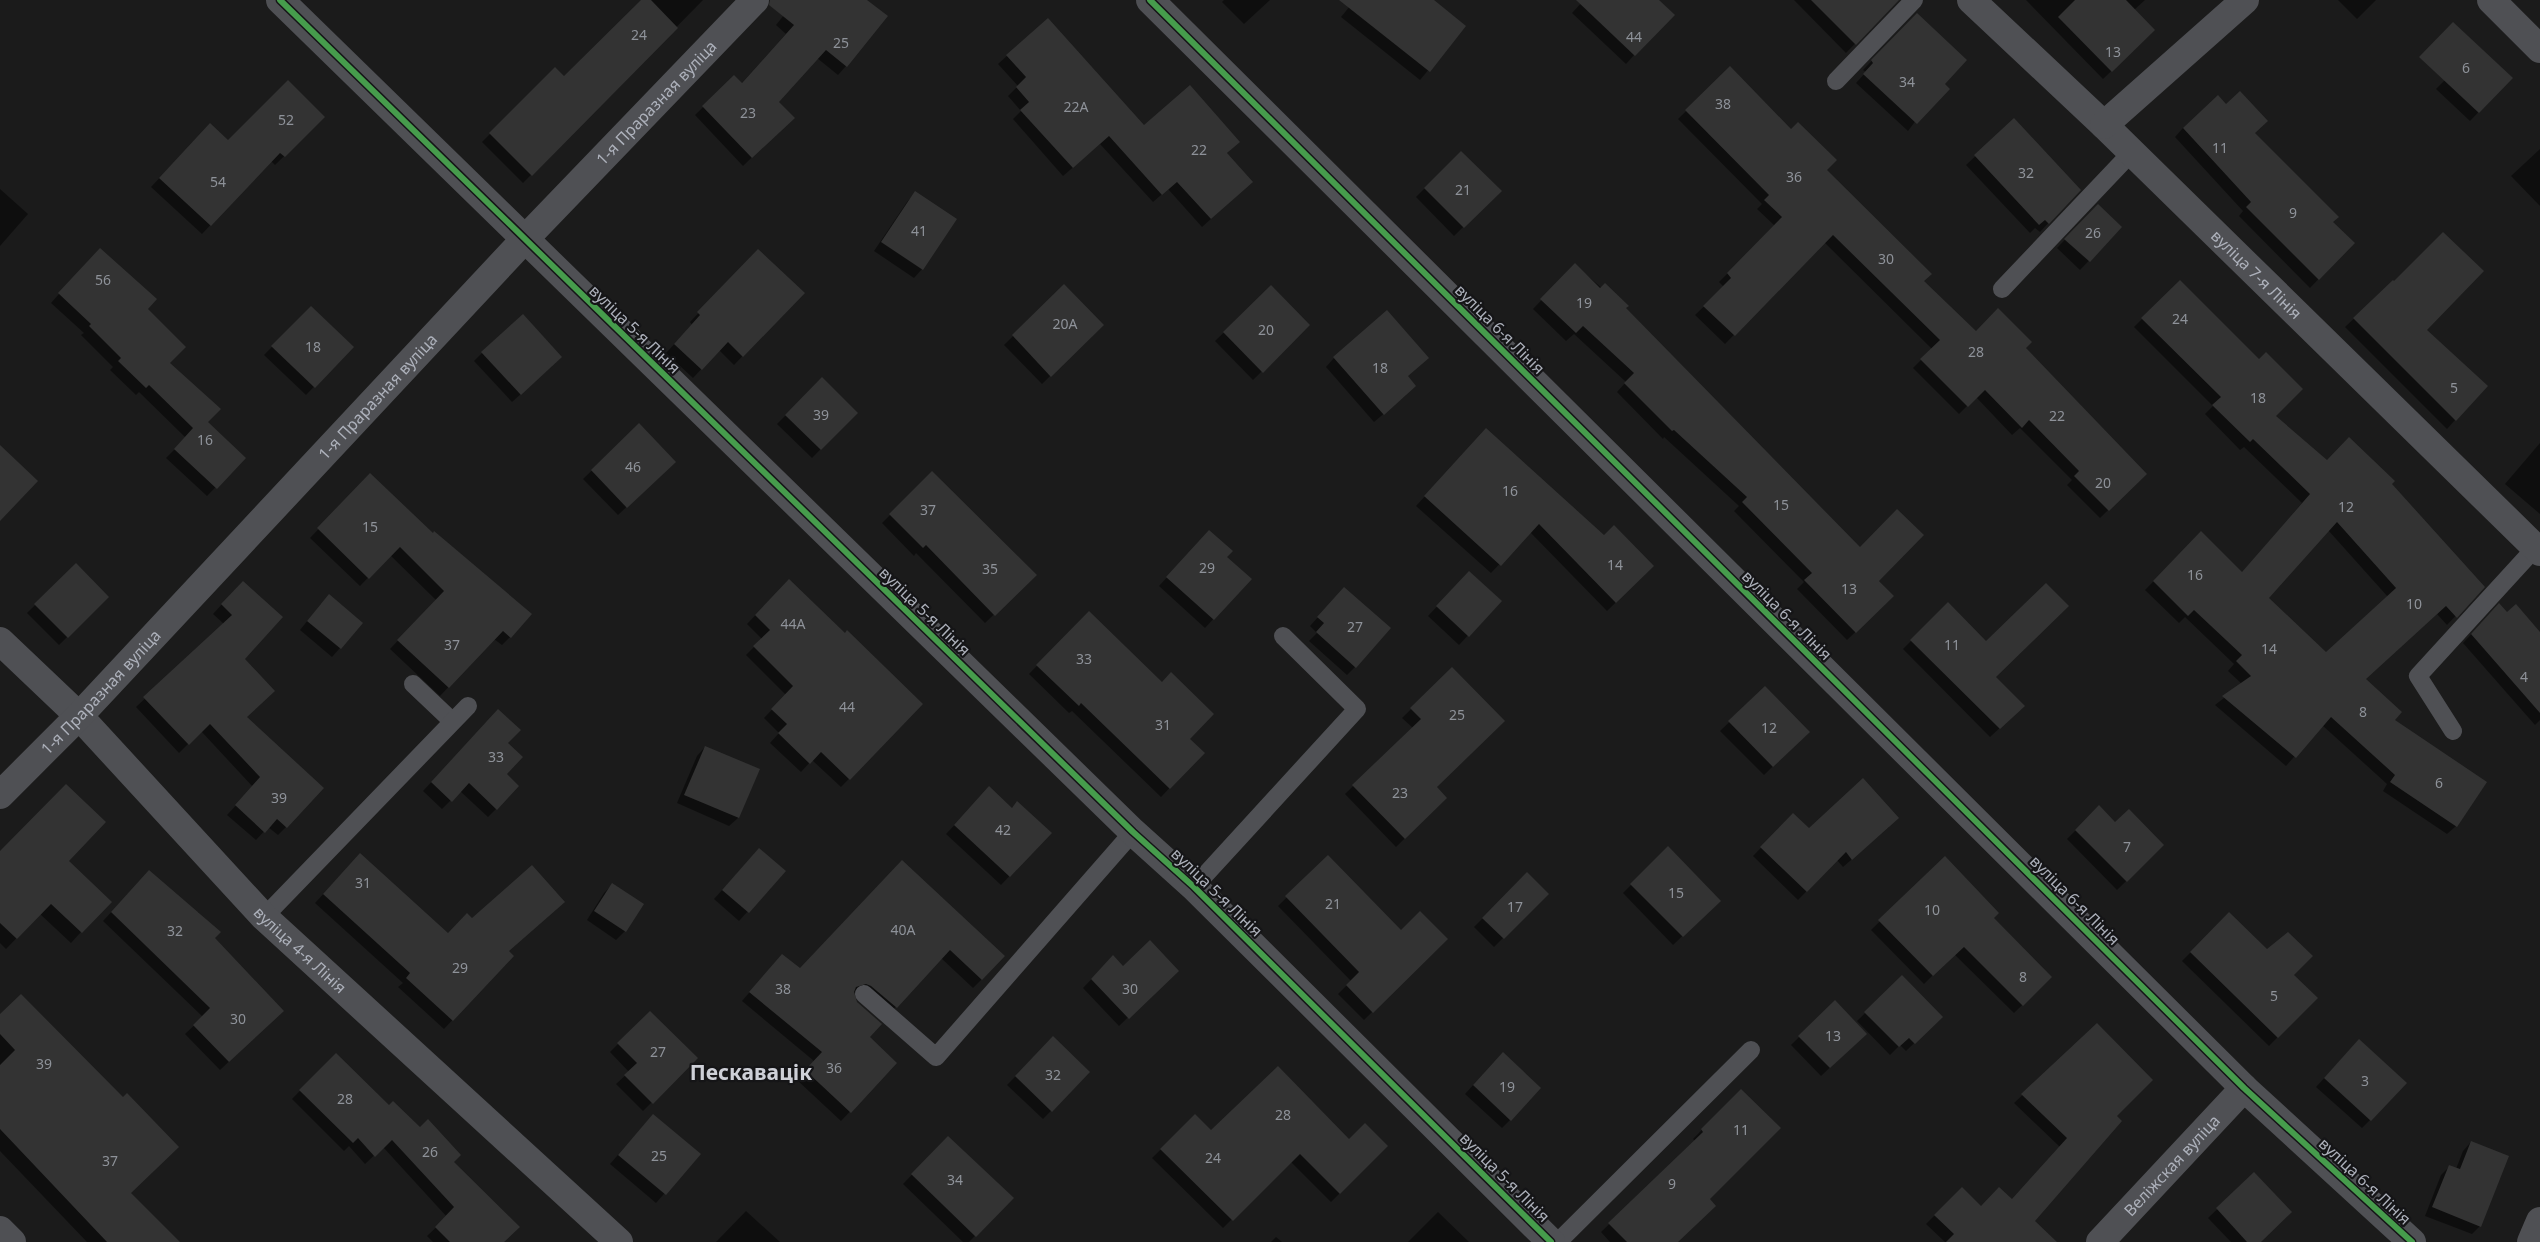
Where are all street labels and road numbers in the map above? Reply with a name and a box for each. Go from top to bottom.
street label: 1-я Праразная вуліца [591,35,721,170]
street label: вуліца 7-я Лінія [2206,225,2307,324]
street label: вуліца 6-я Лінія [1450,279,1550,379]
street label: вуліца 5-я Лінія [585,280,685,378]
street label: 1-я Праразная вуліца [313,329,442,464]
street label: вуліца 5-я Лінія [875,562,975,660]
street label: вуліца 6-я Лінія [1737,565,1837,665]
street label: 1-я Праразная вуліца [36,625,165,759]
street label: вуліца 5-я Лінія [1167,843,1267,941]
street label: вуліца 6-я Лінія [2025,850,2125,950]
street label: вуліца 4-я Лінія [249,902,351,998]
street label: Веліжская вуліца [2119,1110,2225,1221]
street label: вуліца 5-я Лінія [1455,1127,1555,1227]
street label: вуліца 6-я Лінія [2314,1132,2416,1230]

